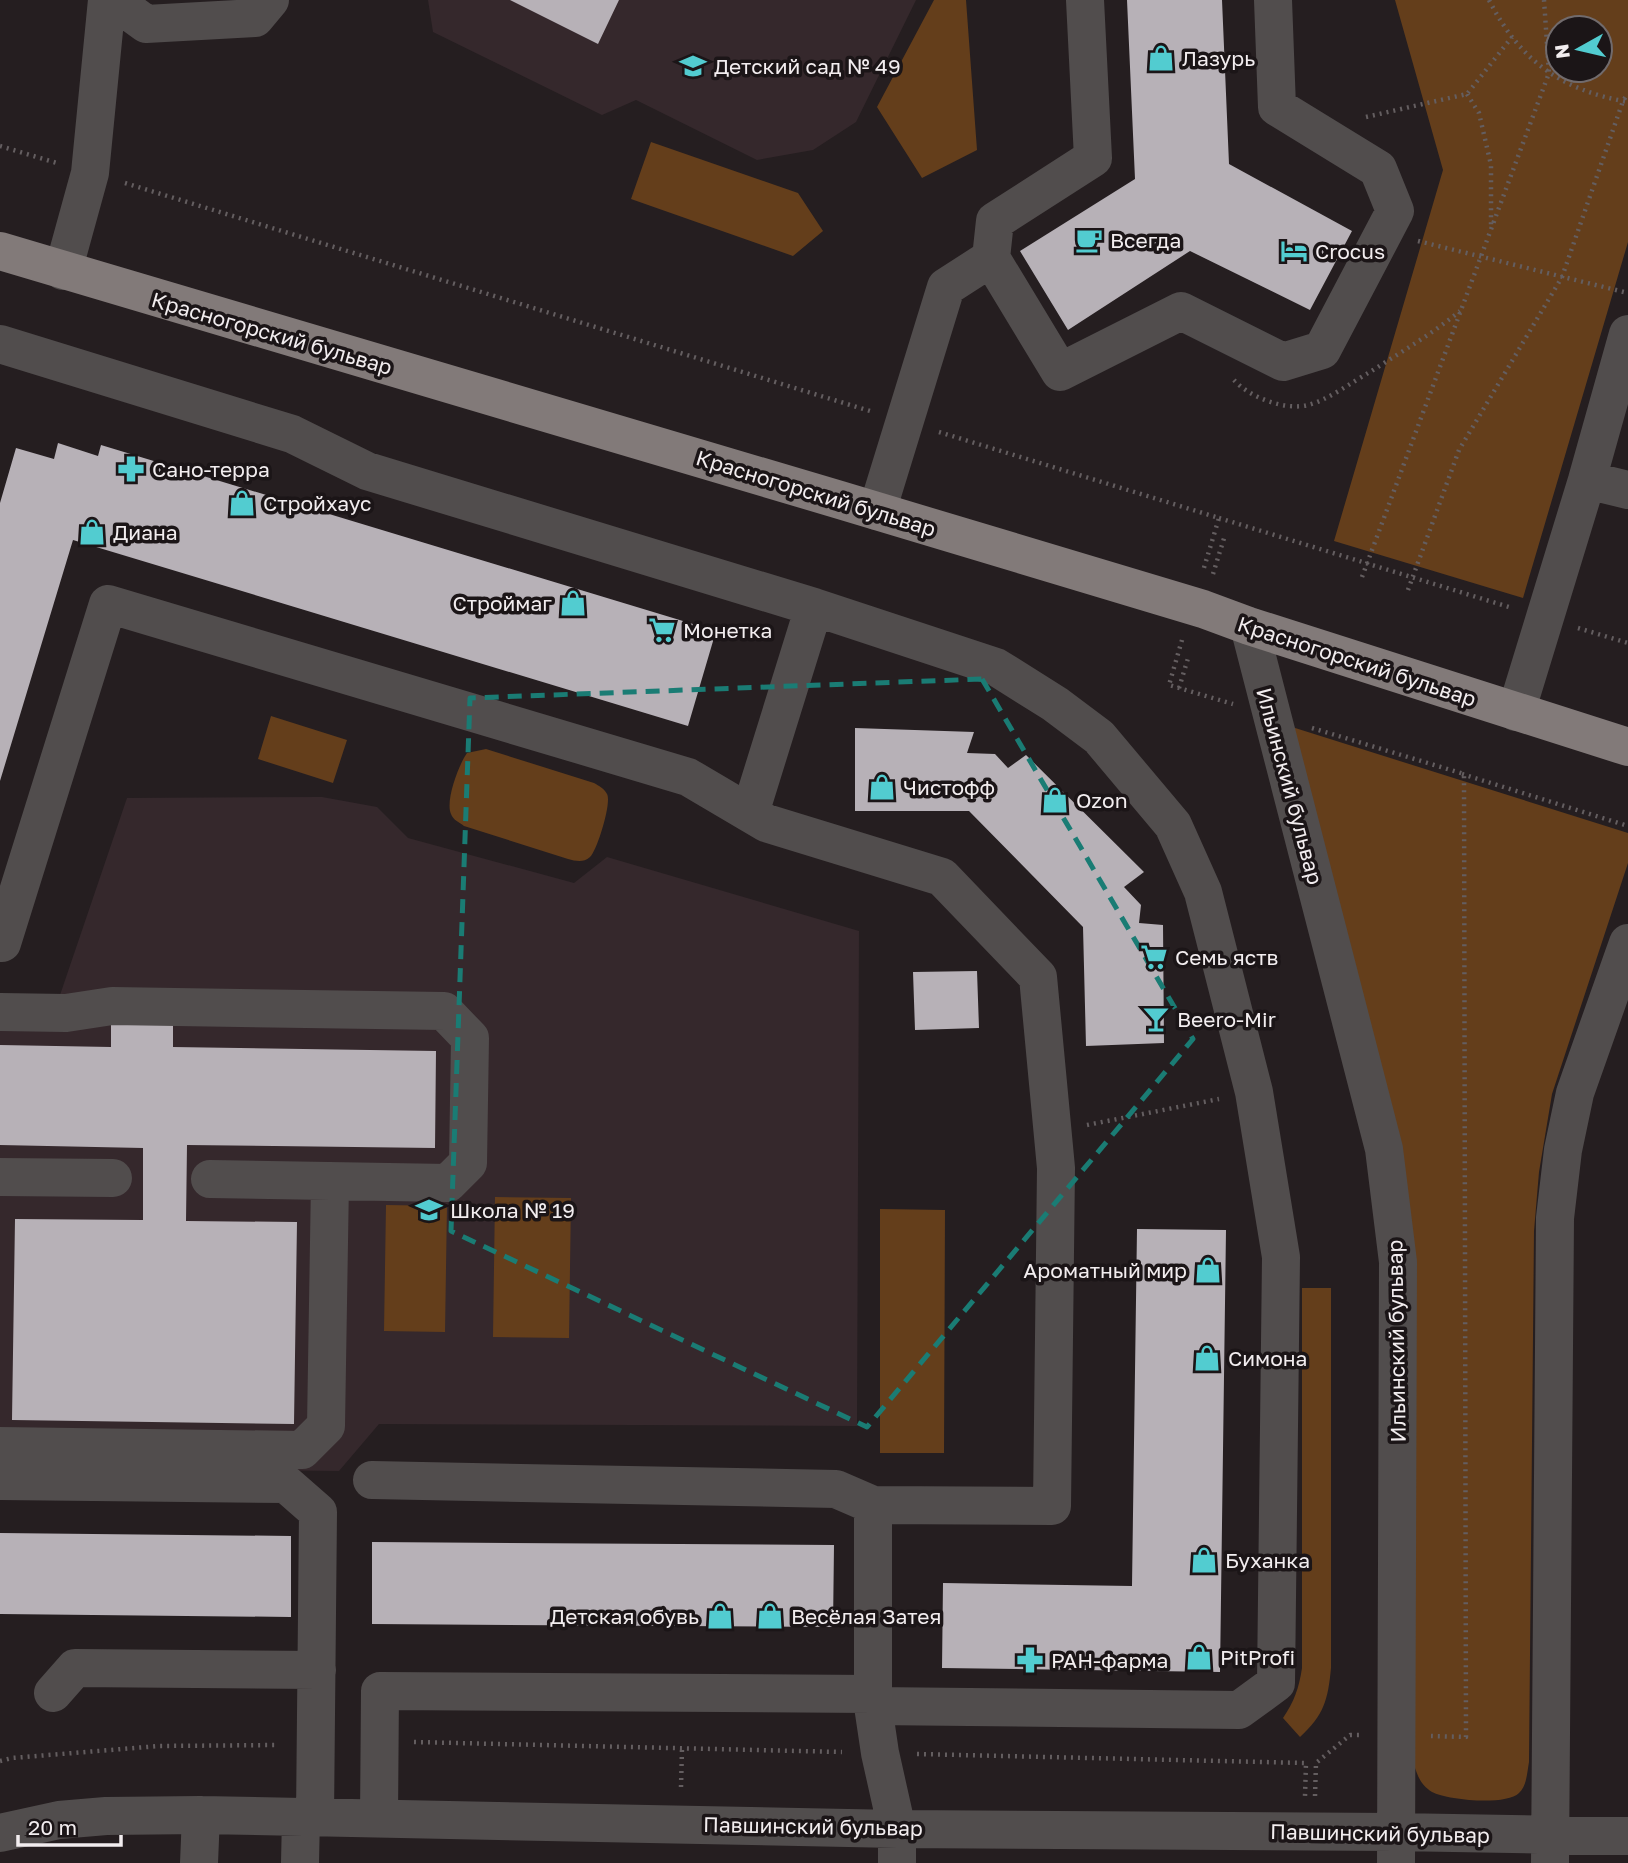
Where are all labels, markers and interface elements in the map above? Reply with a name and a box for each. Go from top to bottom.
north arrow [1544,14,1614,84]
shop icon: Лазурь [1146,43,1176,73]
text: N [1549,43,1574,60]
place label: Лазурь [1182,45,1255,71]
school or university icon: Детский сад № 49 [678,51,708,81]
place label: Детский сад № 49 [714,53,901,79]
cafe icon: Всегда [1074,225,1104,255]
place label: Всегда [1110,227,1181,253]
hotel icon: Crocus [1279,236,1309,266]
place label: Crocus [1315,238,1385,264]
street label: Красногорский бульвар [149,286,395,380]
street label: Красногорский бульвар [693,444,939,542]
pharmacy icon: Сано-терра [116,454,146,484]
place label: Сано-терра [152,456,270,482]
shop icon: Стройхаус [227,488,257,518]
place label: Стройхаус [263,490,371,516]
shop icon: Диана [77,517,107,547]
place label: Диана [113,519,178,545]
shop icon: Строймаг [558,588,588,618]
place label: Строймаг [452,590,552,616]
street label: Красногорский бульвар [1235,610,1479,712]
supermarket icon: Монетка [647,615,677,645]
place label: Монетка [683,617,772,643]
street label: Ильинский бульвар [1251,685,1329,887]
shop icon: Чистофф [867,772,897,802]
place label: Чистофф [903,774,995,800]
shop icon: Ozon [1040,785,1070,815]
place label: Ozon [1076,787,1128,813]
supermarket icon: Семь яств [1139,942,1169,972]
place label: Семь яств [1175,944,1278,970]
bar icon: Beero-Mir [1141,1004,1171,1034]
place label: Beero-Mir [1177,1006,1276,1032]
school or university icon: Школа № 19 [414,1195,444,1225]
place label: Школа № 19 [450,1197,575,1223]
street label: Ильинский бульвар [1381,1239,1411,1443]
shop icon: Ароматный мир [1193,1255,1223,1285]
place label: Ароматный мир [1023,1257,1187,1283]
shop icon: Симона [1192,1343,1222,1373]
place label: Симона [1228,1345,1308,1371]
shop icon: Буханка [1189,1545,1219,1575]
place label: Буханка [1225,1547,1310,1573]
shop icon: Детская обувь [705,1601,735,1631]
shop icon: Весёлая Затея [755,1601,785,1631]
place label: Детская обувь [550,1603,699,1629]
place label: Весёлая Затея [791,1603,941,1629]
shop icon: PitProfi [1184,1642,1214,1672]
place label: PitProfi [1220,1644,1295,1670]
pharmacy icon: РАН-фарма [1015,1645,1045,1675]
place label: РАН-фарма [1051,1647,1168,1673]
scale bar [18,1804,121,1848]
street label: Павшинский бульвар [703,1811,923,1841]
text: 20 m [28,1814,77,1840]
street label: Павшинский бульвар [1270,1818,1490,1848]

